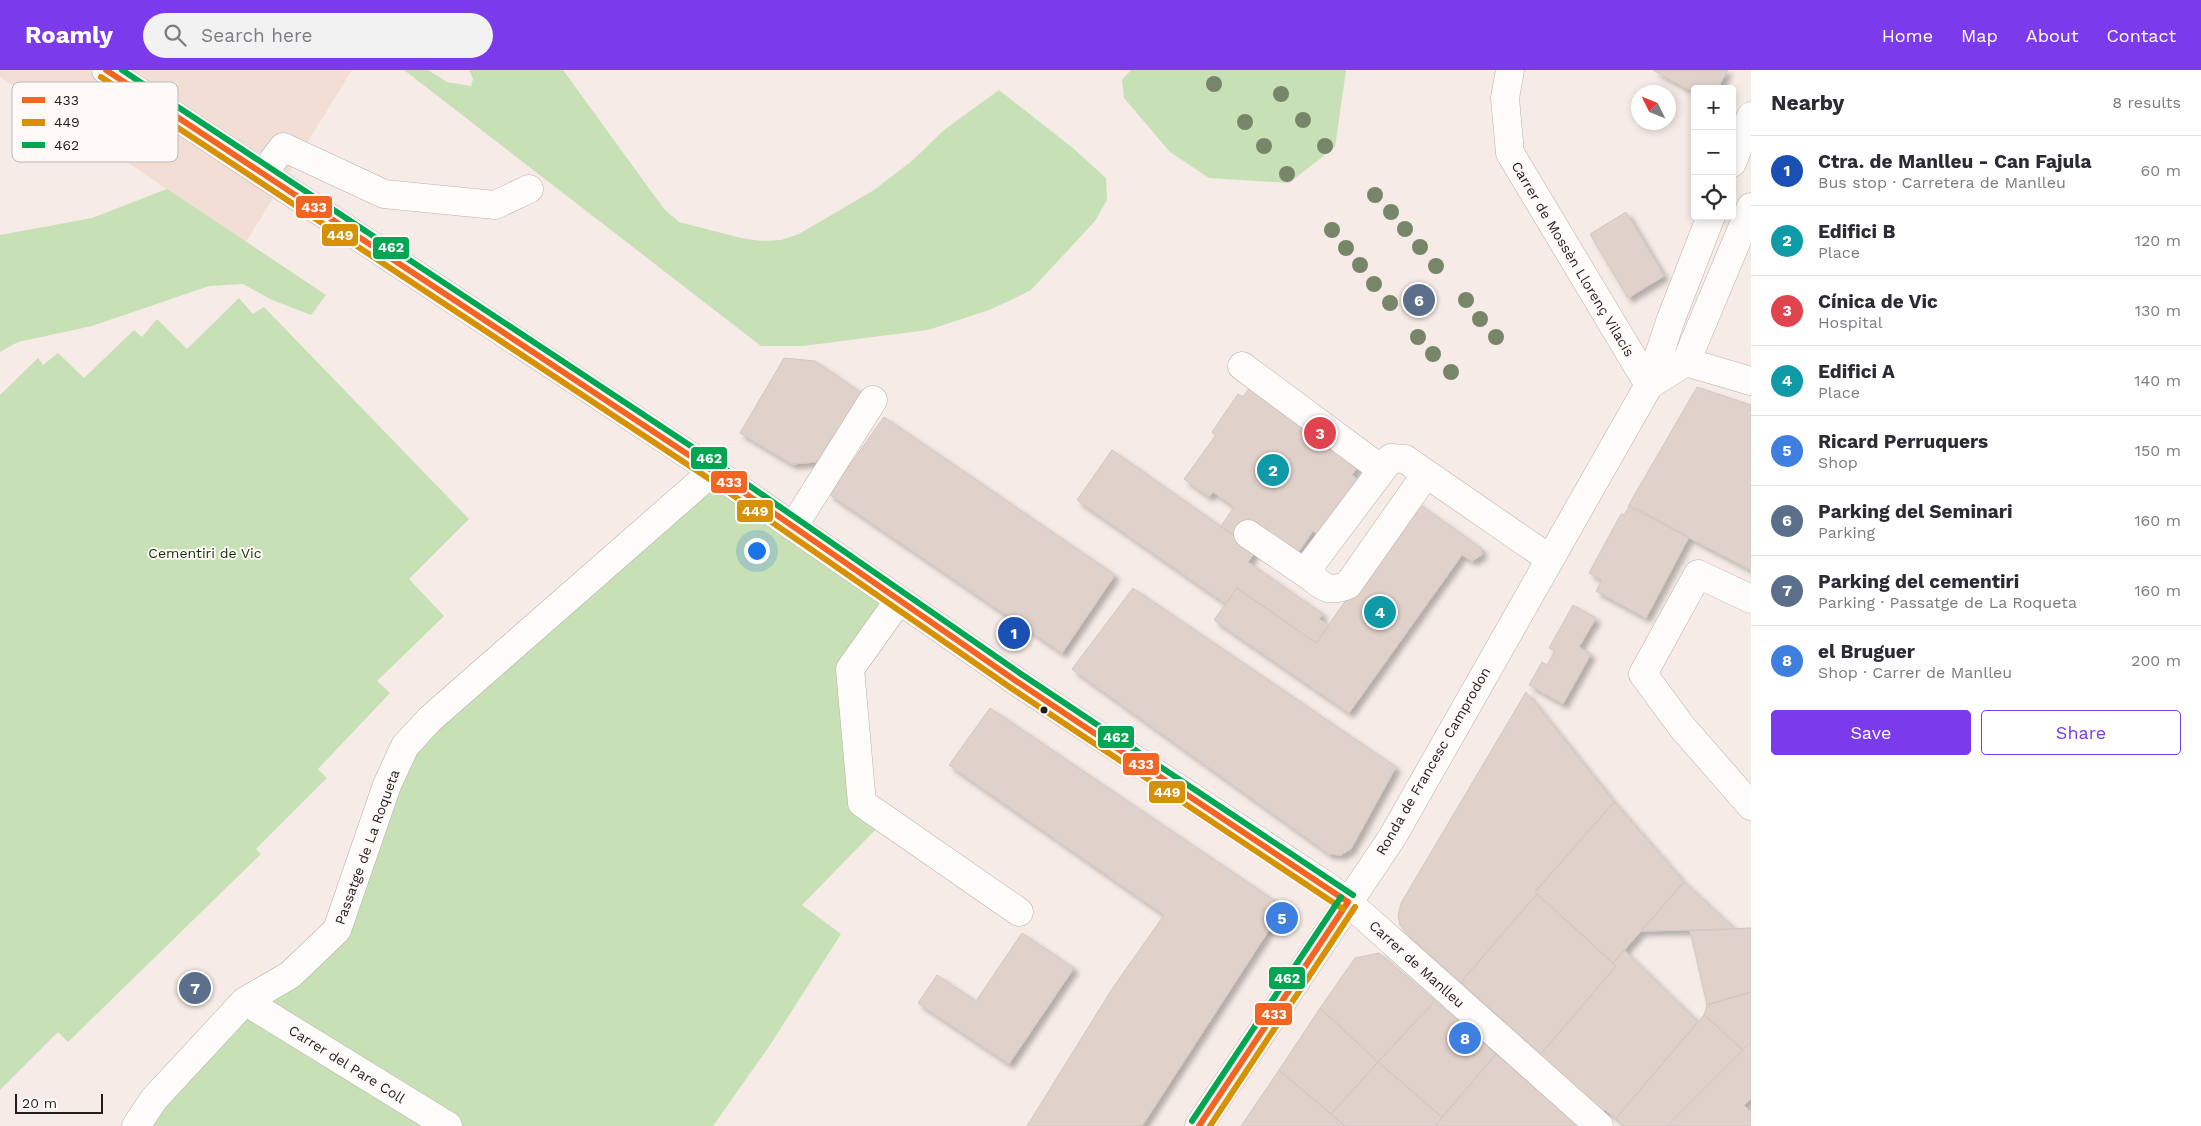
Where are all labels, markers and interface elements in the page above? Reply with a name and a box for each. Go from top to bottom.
search box [143,13,493,58]
text: Roamly [25,21,113,49]
icon: search [161,21,189,49]
text: Search here [201,24,312,47]
text: Home [1882,25,1933,46]
text: Map [1961,25,1998,46]
text: About [2026,25,2078,46]
text: Contact [2106,25,2176,46]
legend [12,82,178,162]
north arrow [1631,85,1676,130]
map controls [1691,85,1736,220]
button: + [1691,85,1736,130]
text: Nearby [1771,90,1844,115]
text: 433 [54,92,79,108]
text: 8 results [2112,93,2181,112]
text: 449 [54,114,80,130]
button: − [1691,130,1736,175]
text: 462 [54,137,79,153]
text: Ctra. de Manlleu - Can Fajula [1818,150,2092,173]
street label: Carrer de Mossèn Llorenç Vilacís [1508,159,1638,359]
text: 1 [1784,161,1790,180]
text: 60 m [2141,161,2181,180]
text: Bus stop · Carretera de Manlleu [1818,173,2066,192]
button: locate [1691,175,1736,220]
line badge: 433 [295,195,333,219]
text: 433 [301,199,327,215]
text: Edifici B [1818,220,1895,243]
line badge: 449 [321,223,359,247]
text: 449 [327,227,353,243]
text: 2 [1782,231,1792,250]
text: 120 m [2135,231,2181,250]
line badge: 462 [372,236,410,260]
text: 462 [378,239,404,255]
text: Place [1818,243,1860,262]
pin: 6 [1403,281,1435,319]
text: Cínica de Vic [1818,290,1938,313]
text: 3 [1782,301,1792,320]
text: 130 m [2135,301,2181,320]
text: Hospital [1818,313,1883,332]
text: Edifici A [1818,360,1895,383]
text: 4 [1782,371,1792,390]
text: 140 m [2134,371,2181,390]
text: Place [1818,383,1860,402]
pin: 3 [1304,414,1336,452]
text: Ricard Perruquers [1818,430,1988,453]
text: 5 [1782,441,1792,460]
text: 150 m [2135,441,2181,460]
line badge: 462 [690,446,728,470]
text: 462 [696,450,722,466]
pin: 2 [1257,451,1289,489]
text: Shop [1818,453,1858,472]
line badge: 433 [710,470,748,494]
text: 433 [716,474,742,490]
line badge: 449 [736,499,774,523]
text: Parking del Seminari [1818,500,2013,523]
text: 449 [742,503,768,519]
text: 6 [1782,511,1792,530]
text: 160 m [2134,511,2181,530]
text: Parking [1818,523,1875,542]
your location [744,538,770,564]
park label: Cementiri de Vic [148,545,262,561]
text: Parking del cementiri [1818,570,2019,593]
text: 7 [1782,581,1792,600]
text: 160 m [2134,581,2181,600]
pin: 4 [1364,593,1396,631]
text: Parking · Passatge de La Roqueta [1818,593,2077,612]
pin: 1 [998,614,1030,652]
text: el Bruguer [1818,640,1915,663]
text: 8 [1782,651,1792,670]
text: 200 m [2131,651,2181,670]
text: Shop · Carrer de Manlleu [1818,663,2012,682]
street label: Ronda de Francesc Camprodon [1372,664,1494,858]
unlabelled marker [1039,705,1049,715]
button: Save [1771,710,1971,755]
button: Share [1981,710,2181,755]
line badge: 462 [1097,725,1135,749]
text: 462 [1103,729,1129,745]
line badge: 433 [1122,752,1160,776]
text: 433 [1128,756,1154,772]
street label: Passatge de La Roqueta [331,767,403,927]
line badge: 449 [1148,780,1186,804]
text: 449 [1154,784,1180,800]
pin: 5 [1266,899,1298,937]
street label: Carrer de Manlleu [1366,917,1468,1011]
line badge: 462 [1268,966,1306,990]
pin: 7 [179,969,211,1007]
text: 462 [1274,970,1300,986]
line badge: 433 [1254,1002,1293,1026]
text: 433 [1261,1006,1287,1022]
pin: 8 [1449,1019,1481,1057]
street label: Carrer del Pare Coll [286,1022,409,1107]
scale bar [15,1091,102,1114]
text: 20 m [22,1095,57,1111]

